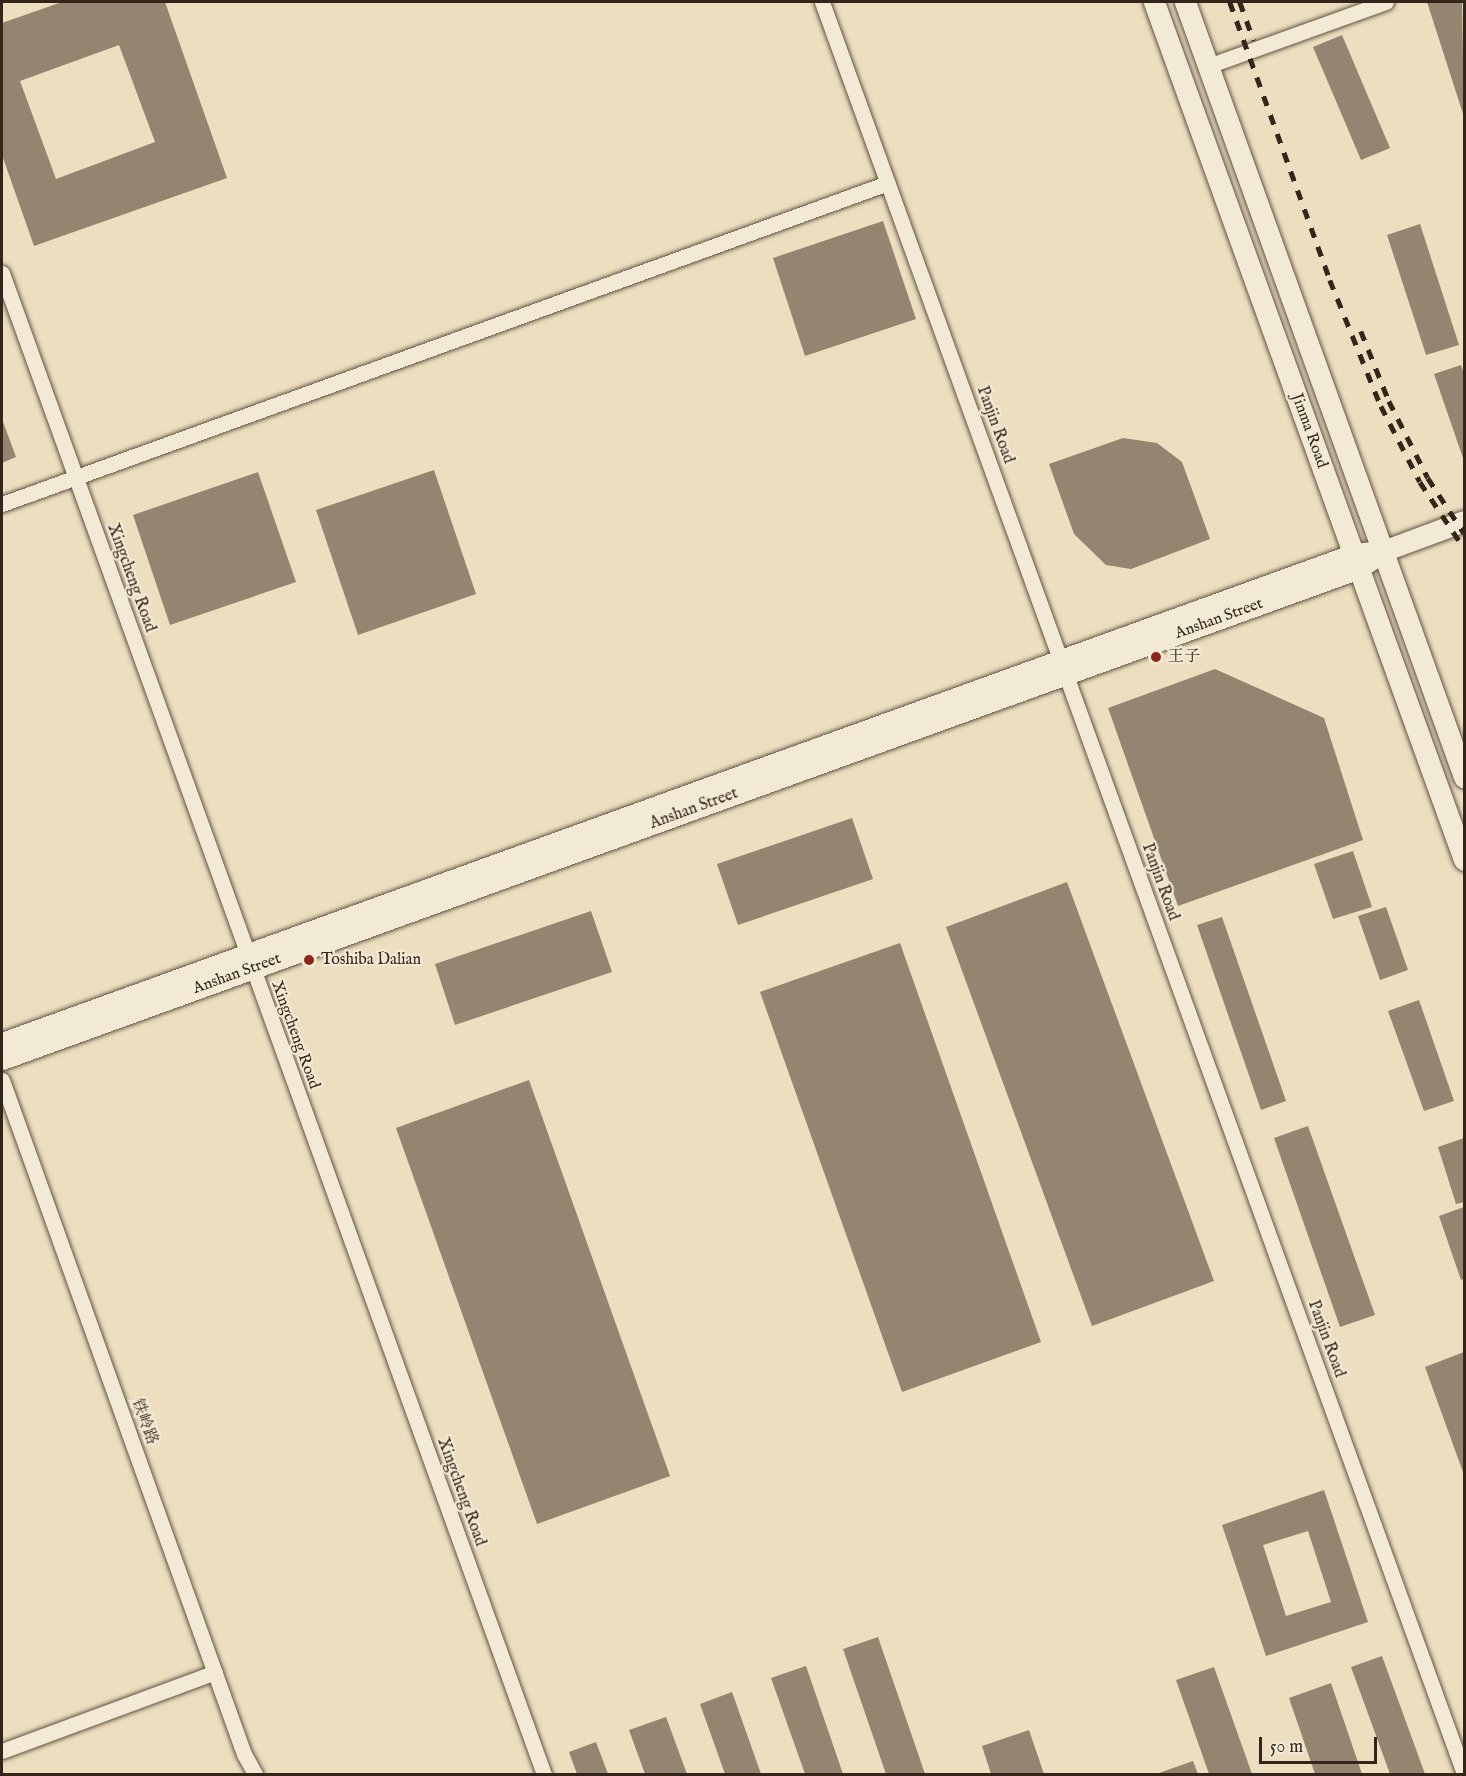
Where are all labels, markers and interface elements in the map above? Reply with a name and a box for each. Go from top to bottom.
street label: Panjin Road [972,384,1018,466]
street label: Jinma Road [1287,391,1331,471]
street label: Xingcheng Road [102,521,160,635]
street label: Anshan Street [1172,594,1266,644]
place label: 王子 [1168,647,1200,667]
marker: 王子 [1149,650,1163,664]
street label: Anshan Street [647,784,741,834]
street label: Panjin Road [1137,841,1183,923]
street label: Anshan Street [190,949,284,999]
place label: Toshiba Dalian [321,950,421,970]
marker: Toshiba Dalian [302,953,316,967]
street label: Xingcheng Road [266,978,324,1092]
street label: Panjin Road [1303,1298,1349,1380]
street label: 铁岭路 [127,1396,161,1448]
street label: Xingcheng Road [432,1435,490,1549]
scale bar [1262,1725,1380,1763]
text: 50 m [1270,1736,1303,1759]

